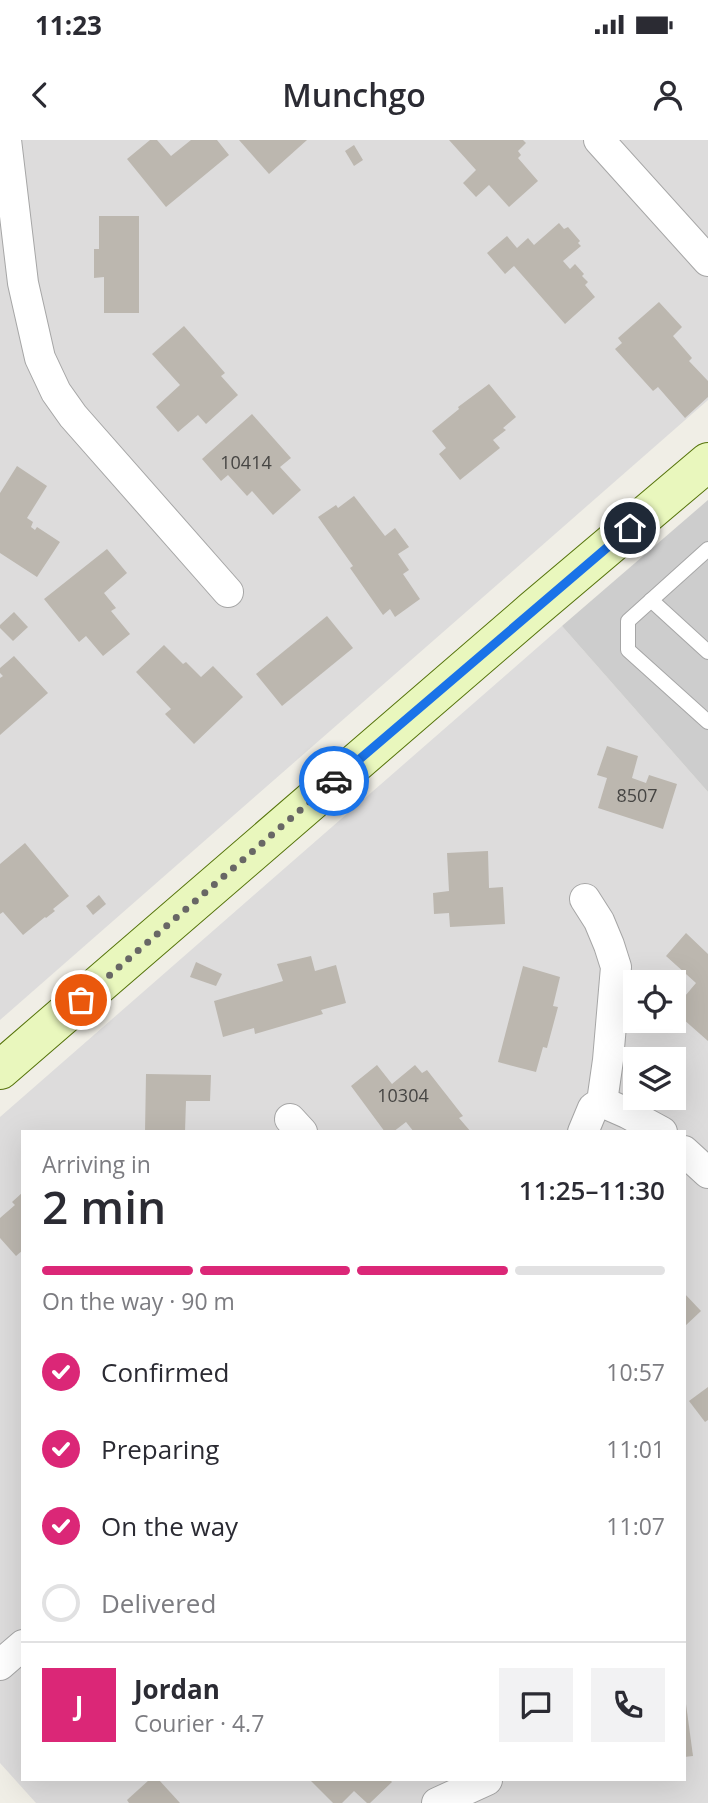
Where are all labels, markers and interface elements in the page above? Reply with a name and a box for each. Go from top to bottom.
text: 11:23 [35,7,102,43]
text: Munchgo [282,73,426,116]
icon: back [21,76,59,114]
icon: person [649,76,687,114]
house number: 10414 [220,450,272,474]
pin [600,498,660,558]
icon: home [611,509,649,547]
courier [299,746,369,816]
icon: car [315,762,353,800]
house number: 8507 [616,783,658,807]
pin [51,970,111,1030]
map controls [623,970,686,1110]
button: locate [623,970,686,1033]
icon: bag [62,981,100,1019]
button: layers [623,1047,686,1110]
house number: 10304 [377,1083,429,1107]
text: Arriving in [42,1148,151,1180]
text: 11:25–11:30 [519,1172,665,1208]
text: 2 min [42,1175,166,1237]
text: On the way · 90 m [42,1285,235,1317]
icon: check [42,1353,80,1391]
text: Confirmed [101,1354,229,1390]
text: 10:57 [606,1356,665,1388]
icon: check [42,1430,80,1468]
text: Preparing [101,1431,219,1467]
text: 11:01 [606,1433,665,1465]
icon: check [42,1507,80,1545]
text: On the way [101,1508,238,1544]
text: 11:07 [606,1510,665,1542]
text: Delivered [101,1585,216,1621]
button: chat [499,1668,573,1742]
button: phone [591,1668,665,1742]
text: Jordan [134,1671,220,1707]
text: J [75,1687,83,1723]
text: Courier · 4.7 [134,1707,264,1739]

